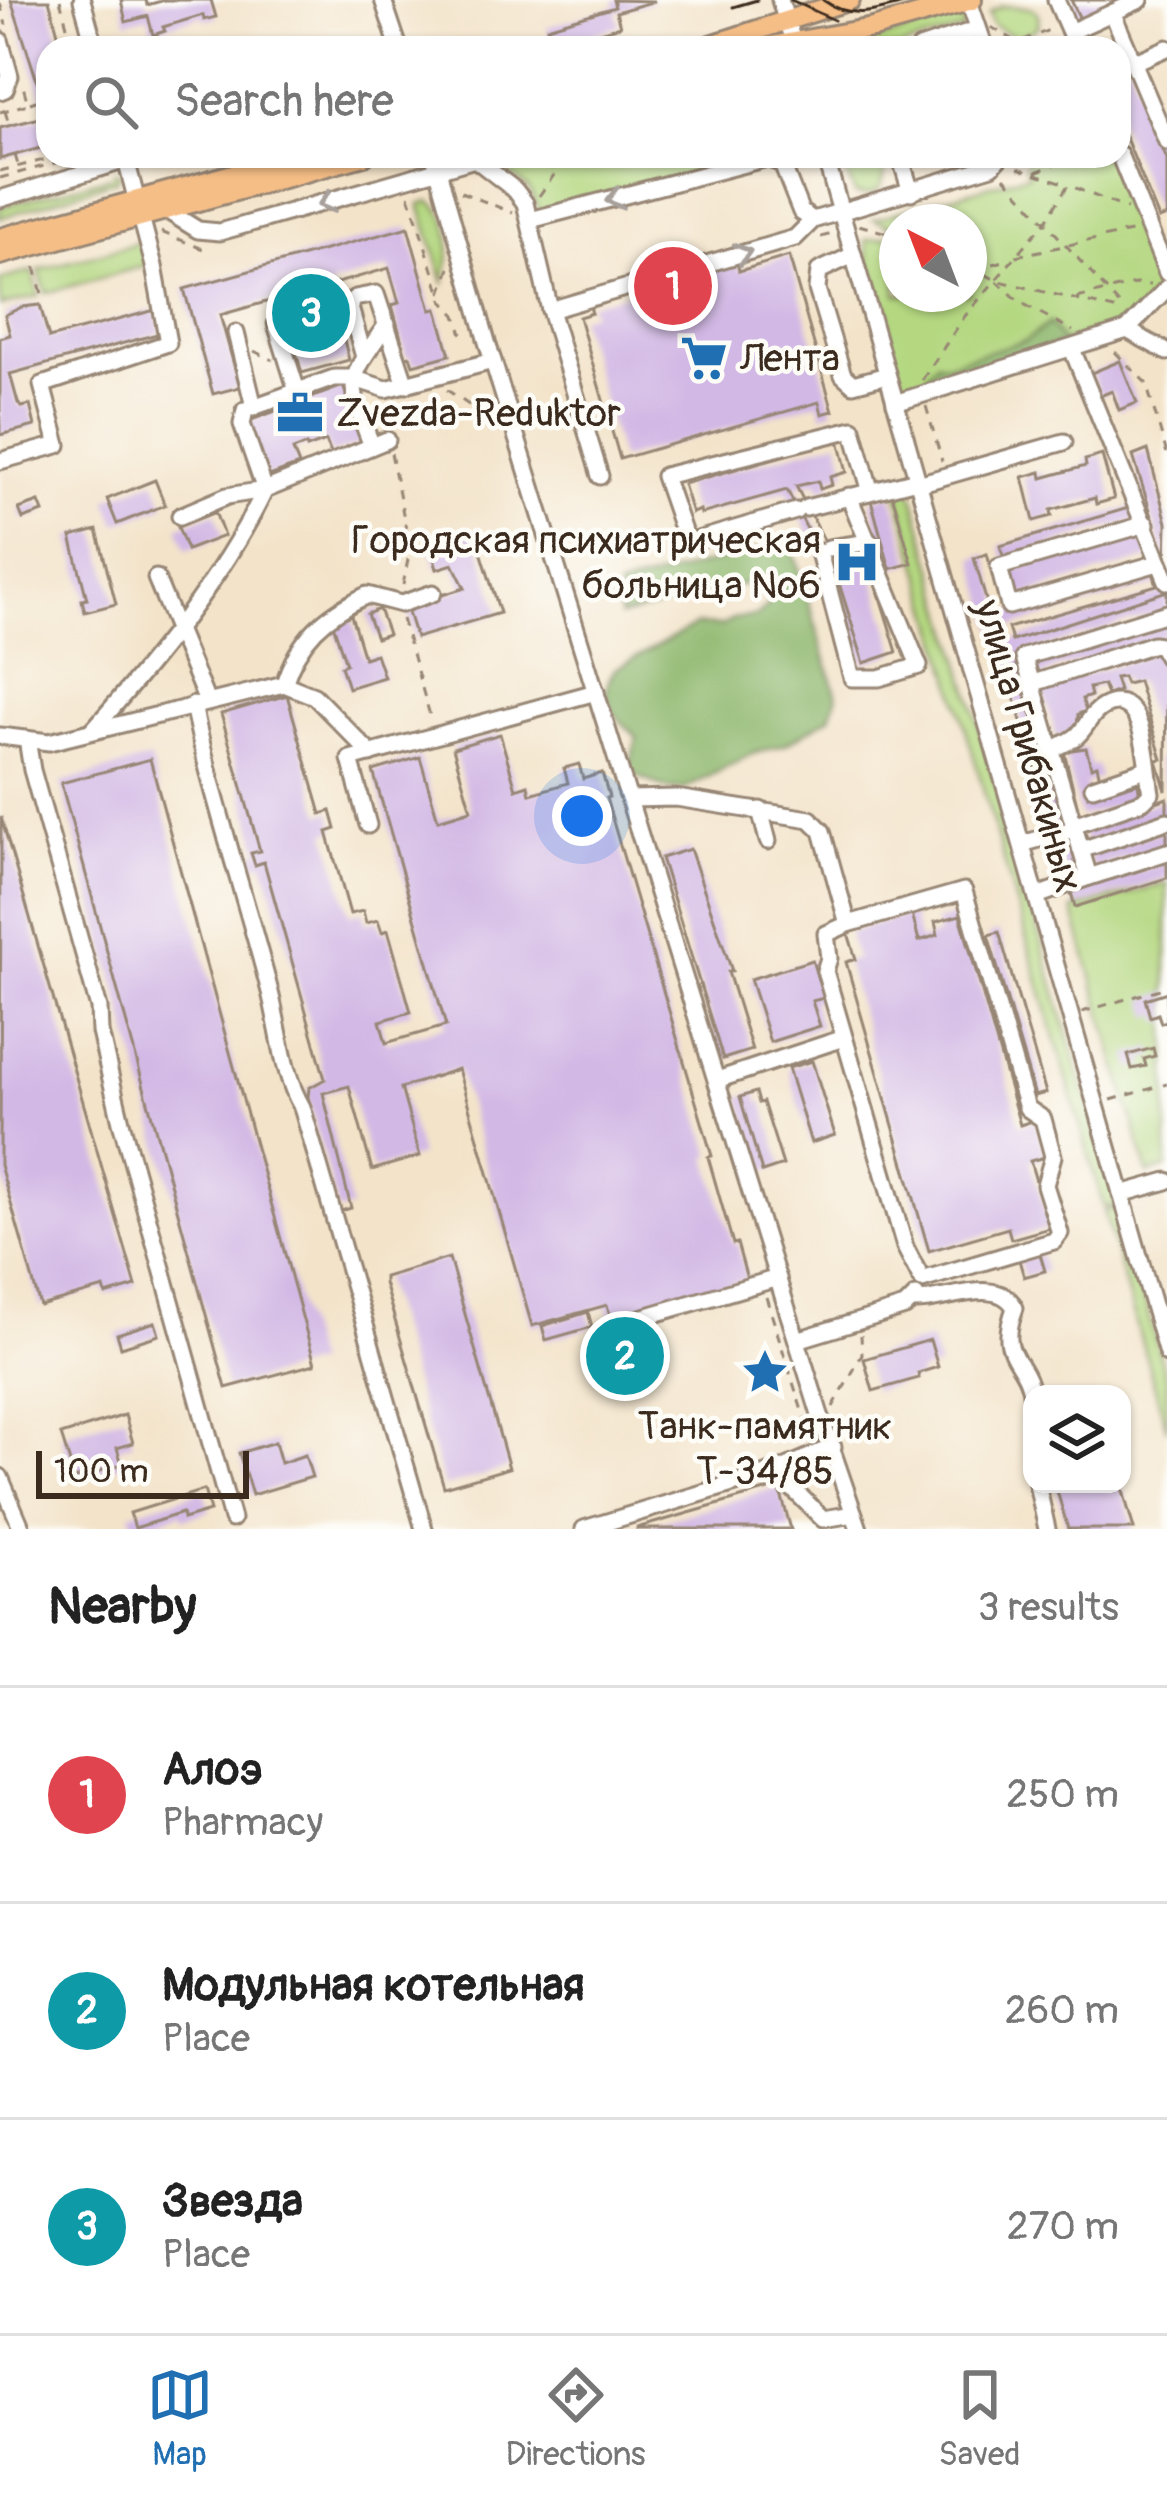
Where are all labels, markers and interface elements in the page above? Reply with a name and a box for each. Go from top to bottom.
search box [36,36,1131,168]
icon: search [78,69,144,135]
text: Search here [174,74,394,130]
one-way arrow [604,185,624,210]
one-way arrow [316,188,336,213]
north arrow [879,204,987,312]
pin: 1 [634,241,712,331]
one-way arrow [732,242,753,267]
pin: 3 [272,268,350,358]
supermarket icon: Лента [679,333,729,383]
place label: Лента [739,334,840,383]
office icon: Zvezda-Reduktor [275,388,325,438]
place label: Zvezda-Reduktor [336,389,621,438]
place label: Городская психиатрическая больница №6 [351,516,821,610]
hospital icon: Городская психиатрическая больница №6 [832,537,882,587]
street label: улица Грибакиных [963,593,1093,898]
your location [552,786,612,846]
pin: 2 [586,1311,664,1401]
place icon: Танк-памятник Т-34/85 [740,1347,790,1397]
map controls [1023,1385,1131,1493]
button: layers [1023,1385,1131,1493]
place label: Танк-памятник Т-34/85 [638,1402,892,1496]
scale bar [36,1445,249,1498]
text: 100 m [54,1451,148,1492]
text: Nearby [48,1575,196,1639]
text: 3 results [978,1583,1119,1632]
text: Алоэ [162,1742,263,1798]
text: 1 [79,1770,95,1819]
text: 250 m [1006,1770,1119,1819]
text: Pharmacy [162,1798,323,1847]
text: Модульная котельная [162,1958,584,2014]
text: 2 [76,1986,98,2035]
text: 260 m [1005,1986,1119,2035]
text: Place [162,2014,250,2063]
text: Звезда [162,2174,303,2230]
text: 3 [76,2202,98,2251]
text: 270 m [1007,2202,1119,2251]
text: Place [162,2230,250,2279]
tab: Map [147,2362,213,2475]
tab: Directions [506,2362,646,2475]
tab: Saved [939,2362,1020,2475]

